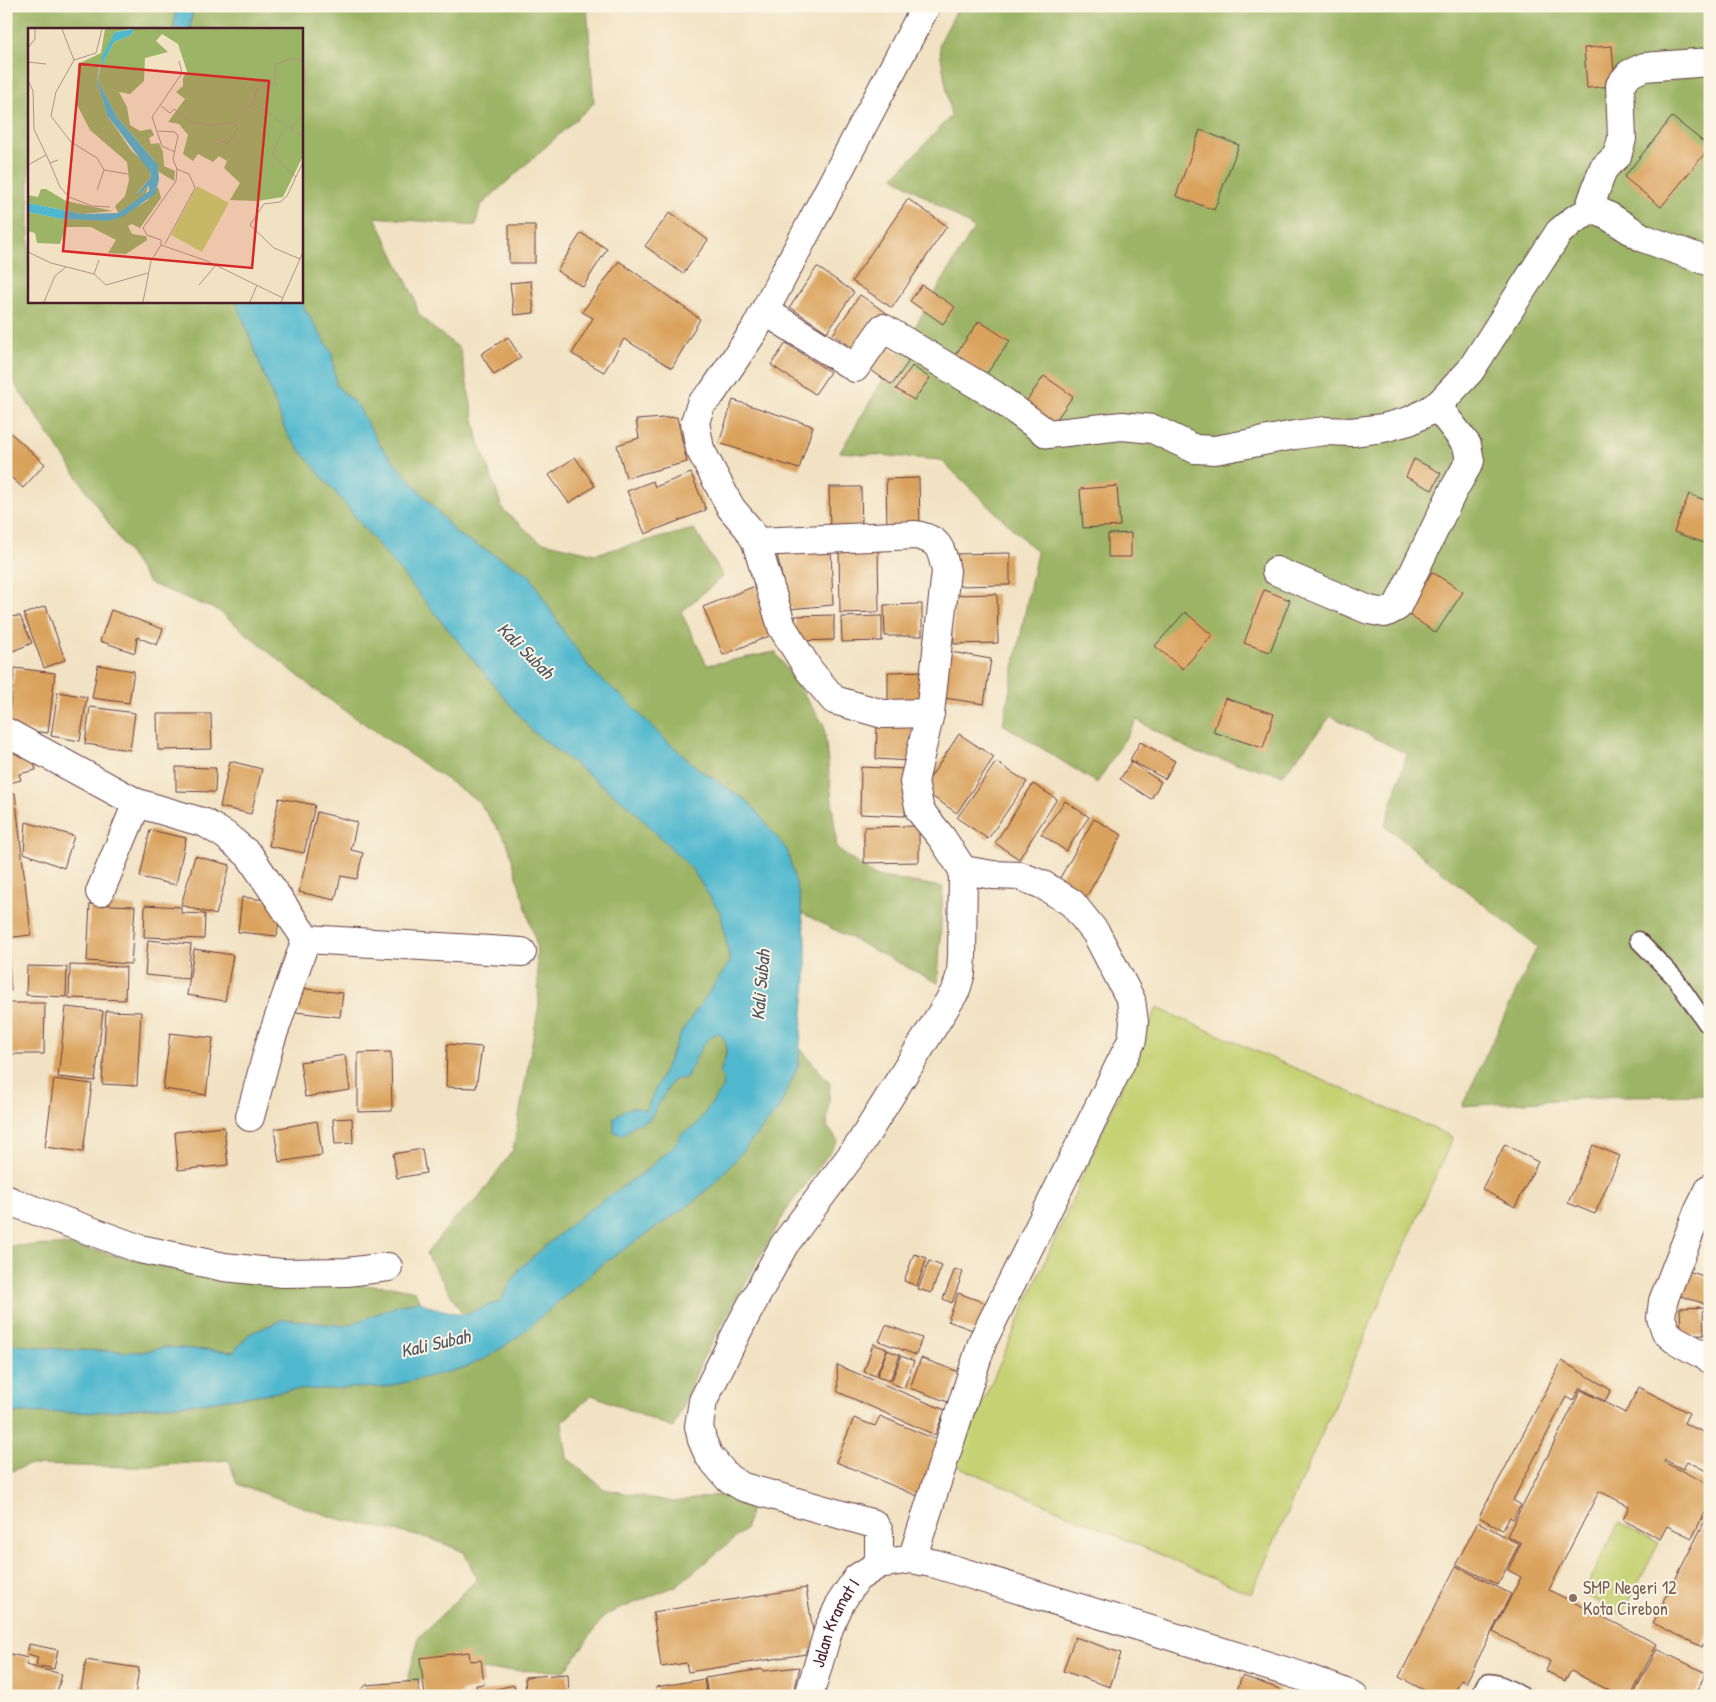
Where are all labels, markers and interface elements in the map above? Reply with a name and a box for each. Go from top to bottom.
inset map [28,28,302,302]
water label: Kali Subah [492,616,562,686]
water label: Kali Subah [744,947,776,1021]
water label: Kali Subah [398,1322,474,1364]
street label: Jalan Kramat I [805,1573,865,1670]
place label: SMP Negeri 12 Kota Cirebon [1583,1575,1677,1621]
marker: SMP Negeri 12 Kota Cirebon [1567,1592,1579,1604]

